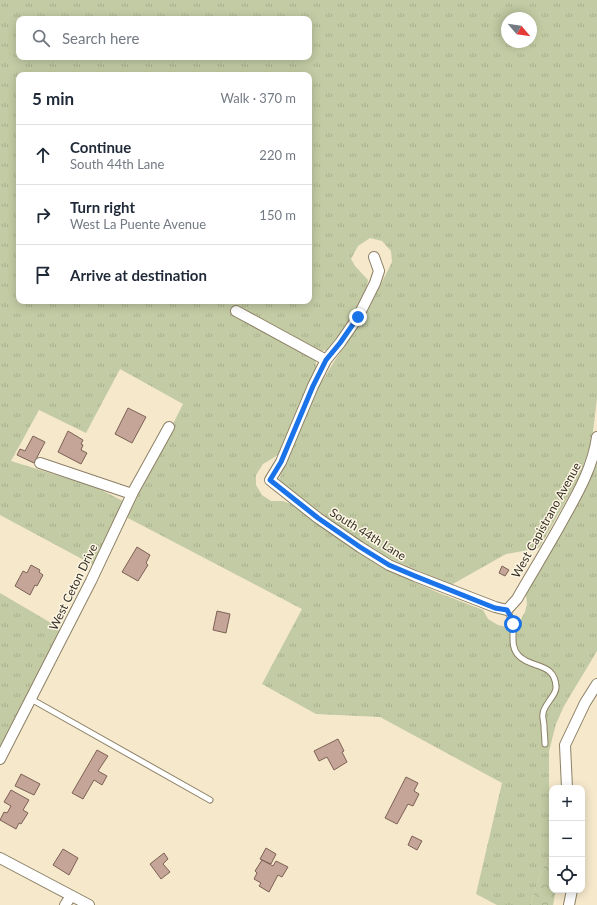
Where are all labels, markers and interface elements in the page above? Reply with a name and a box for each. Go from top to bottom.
north arrow [501,12,537,48]
search box [16,16,312,60]
icon: search [30,27,52,49]
text: Search here [62,29,139,47]
text: 5 min [32,88,74,109]
text: Walk · 370 m [220,90,296,106]
text: Continue [70,138,131,156]
icon: ahead [32,144,54,166]
text: 220 m [259,147,296,163]
text: South 44th Lane [70,156,164,172]
text: Turn right [70,198,135,216]
icon: right [32,204,54,226]
text: 150 m [259,207,296,223]
text: West La Puente Avenue [70,216,206,232]
icon: arrive [32,264,54,286]
text: Arrive at destination [70,266,207,284]
route end [349,308,367,326]
street label: West Capistrano Avenue [508,460,584,580]
street label: South 44th Lane [327,505,409,563]
street label: West Ceton Drive [46,541,100,633]
route start [504,615,522,633]
map controls [549,785,585,893]
button: + [549,785,585,821]
button: − [549,821,585,857]
button: locate [549,857,585,893]

